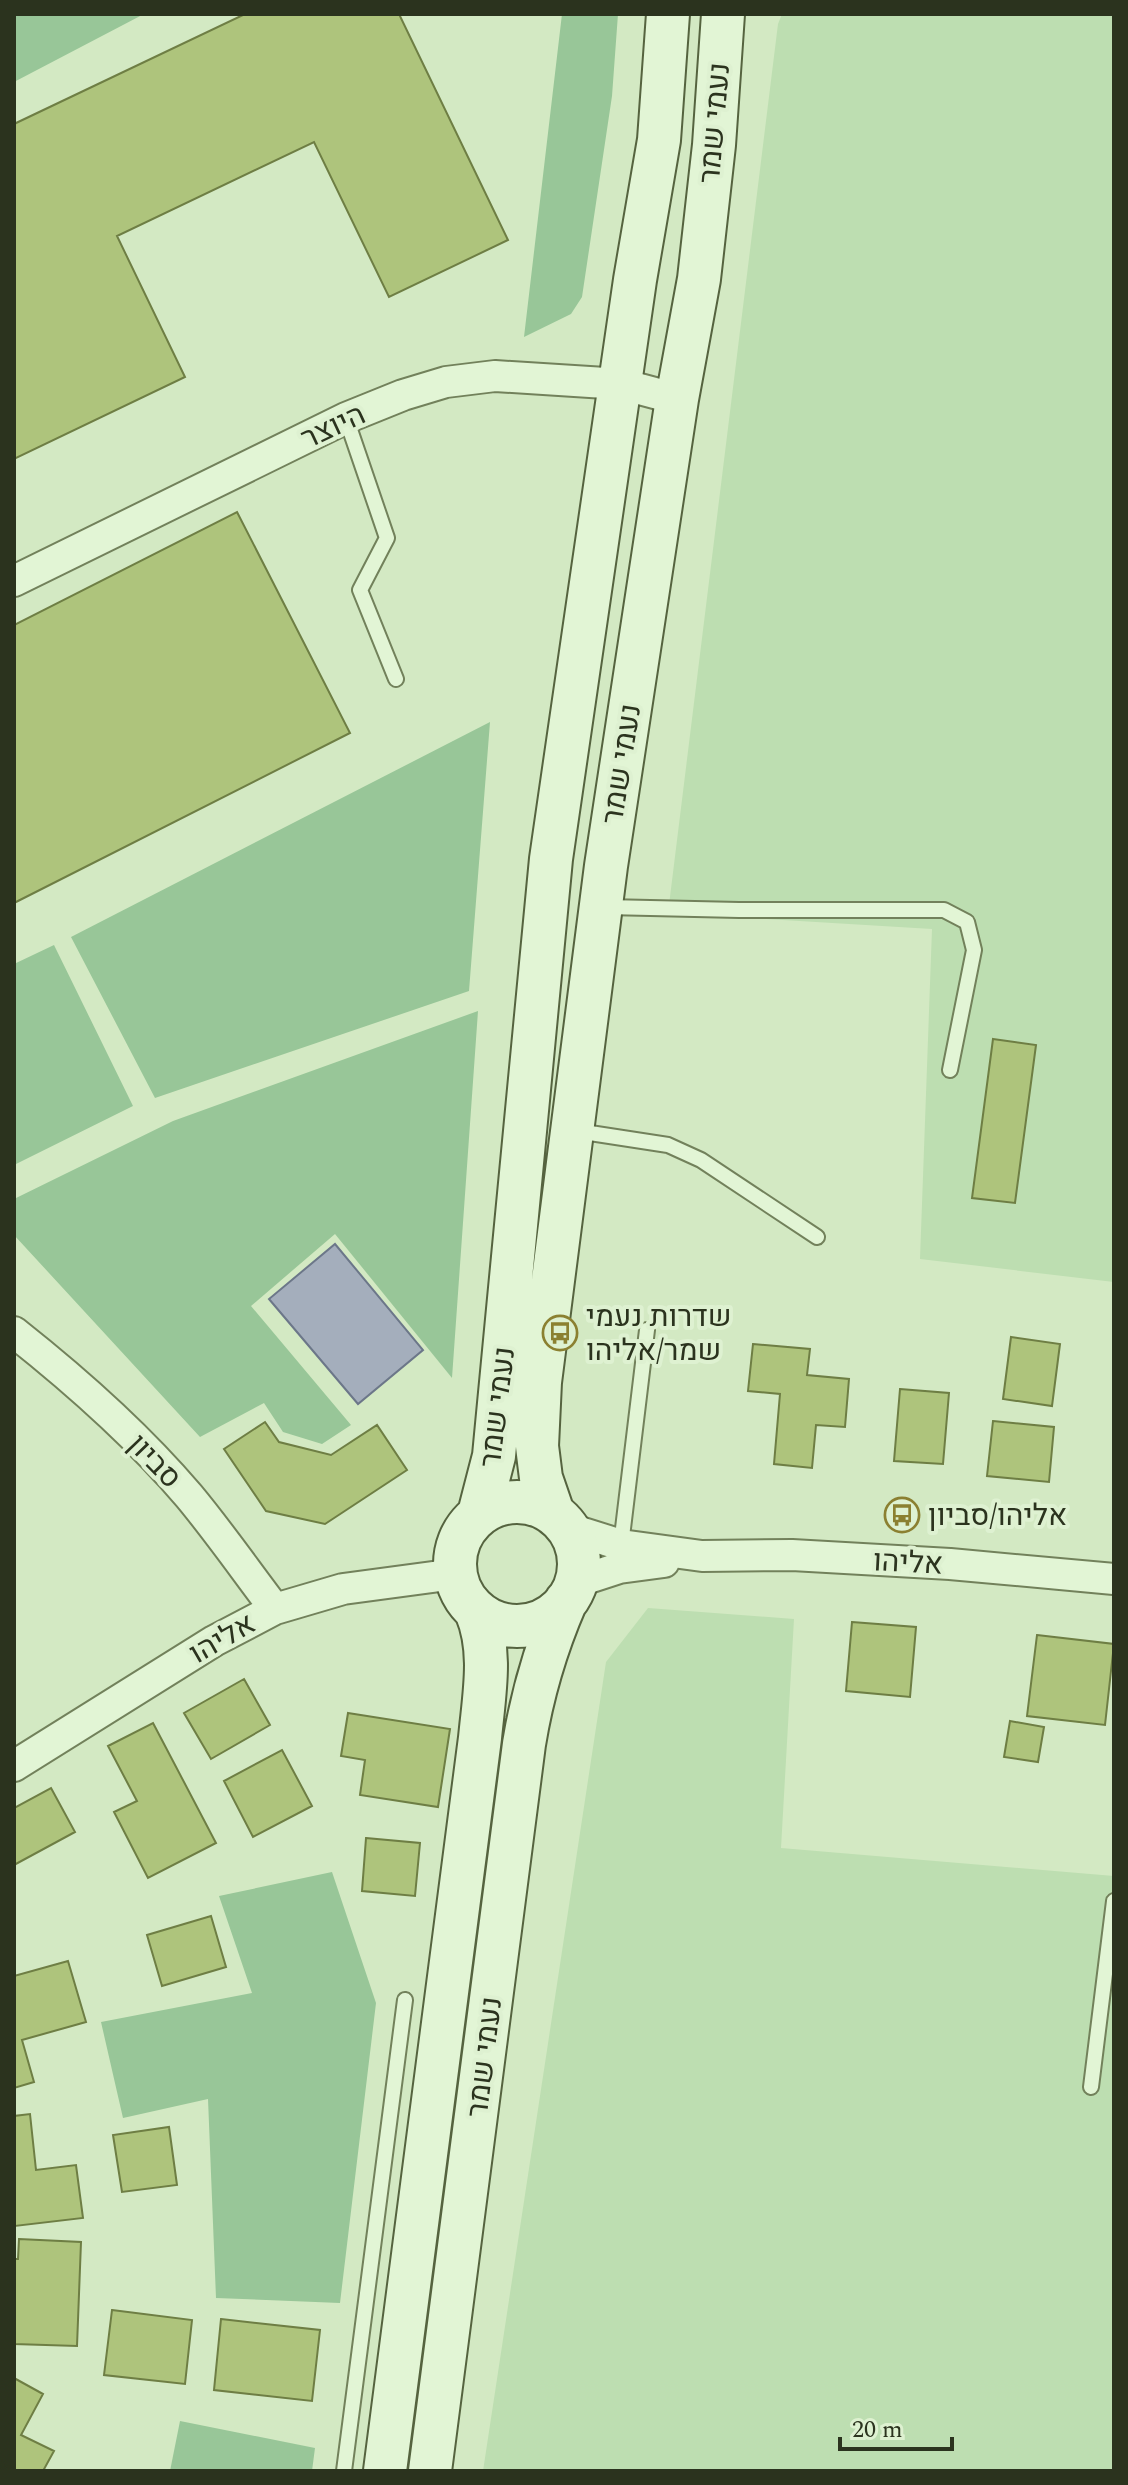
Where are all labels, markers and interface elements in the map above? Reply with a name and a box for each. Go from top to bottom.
street label: נעמי שמר [687,61,743,186]
street label: היוצר [293,392,373,462]
street label: נעמי שמר [590,701,654,828]
place label: שדרות נעמי שמר/אליהו [586,1294,732,1374]
bus stop icon: שדרות נעמי שמר/אליהו [541,1314,579,1352]
street label: נעמי שמר [468,1344,528,1470]
street label: סביון [116,1424,192,1500]
place label: אליהו/סביון [928,1493,1067,1539]
bus stop icon: אליהו/סביון [883,1496,921,1534]
street label: אליהו [872,1538,944,1588]
street label: אליהו [181,1601,264,1676]
street label: נעמי שמר [455,1994,515,2120]
scale bar [840,2401,952,2451]
text: 20 m [852,2412,903,2448]

